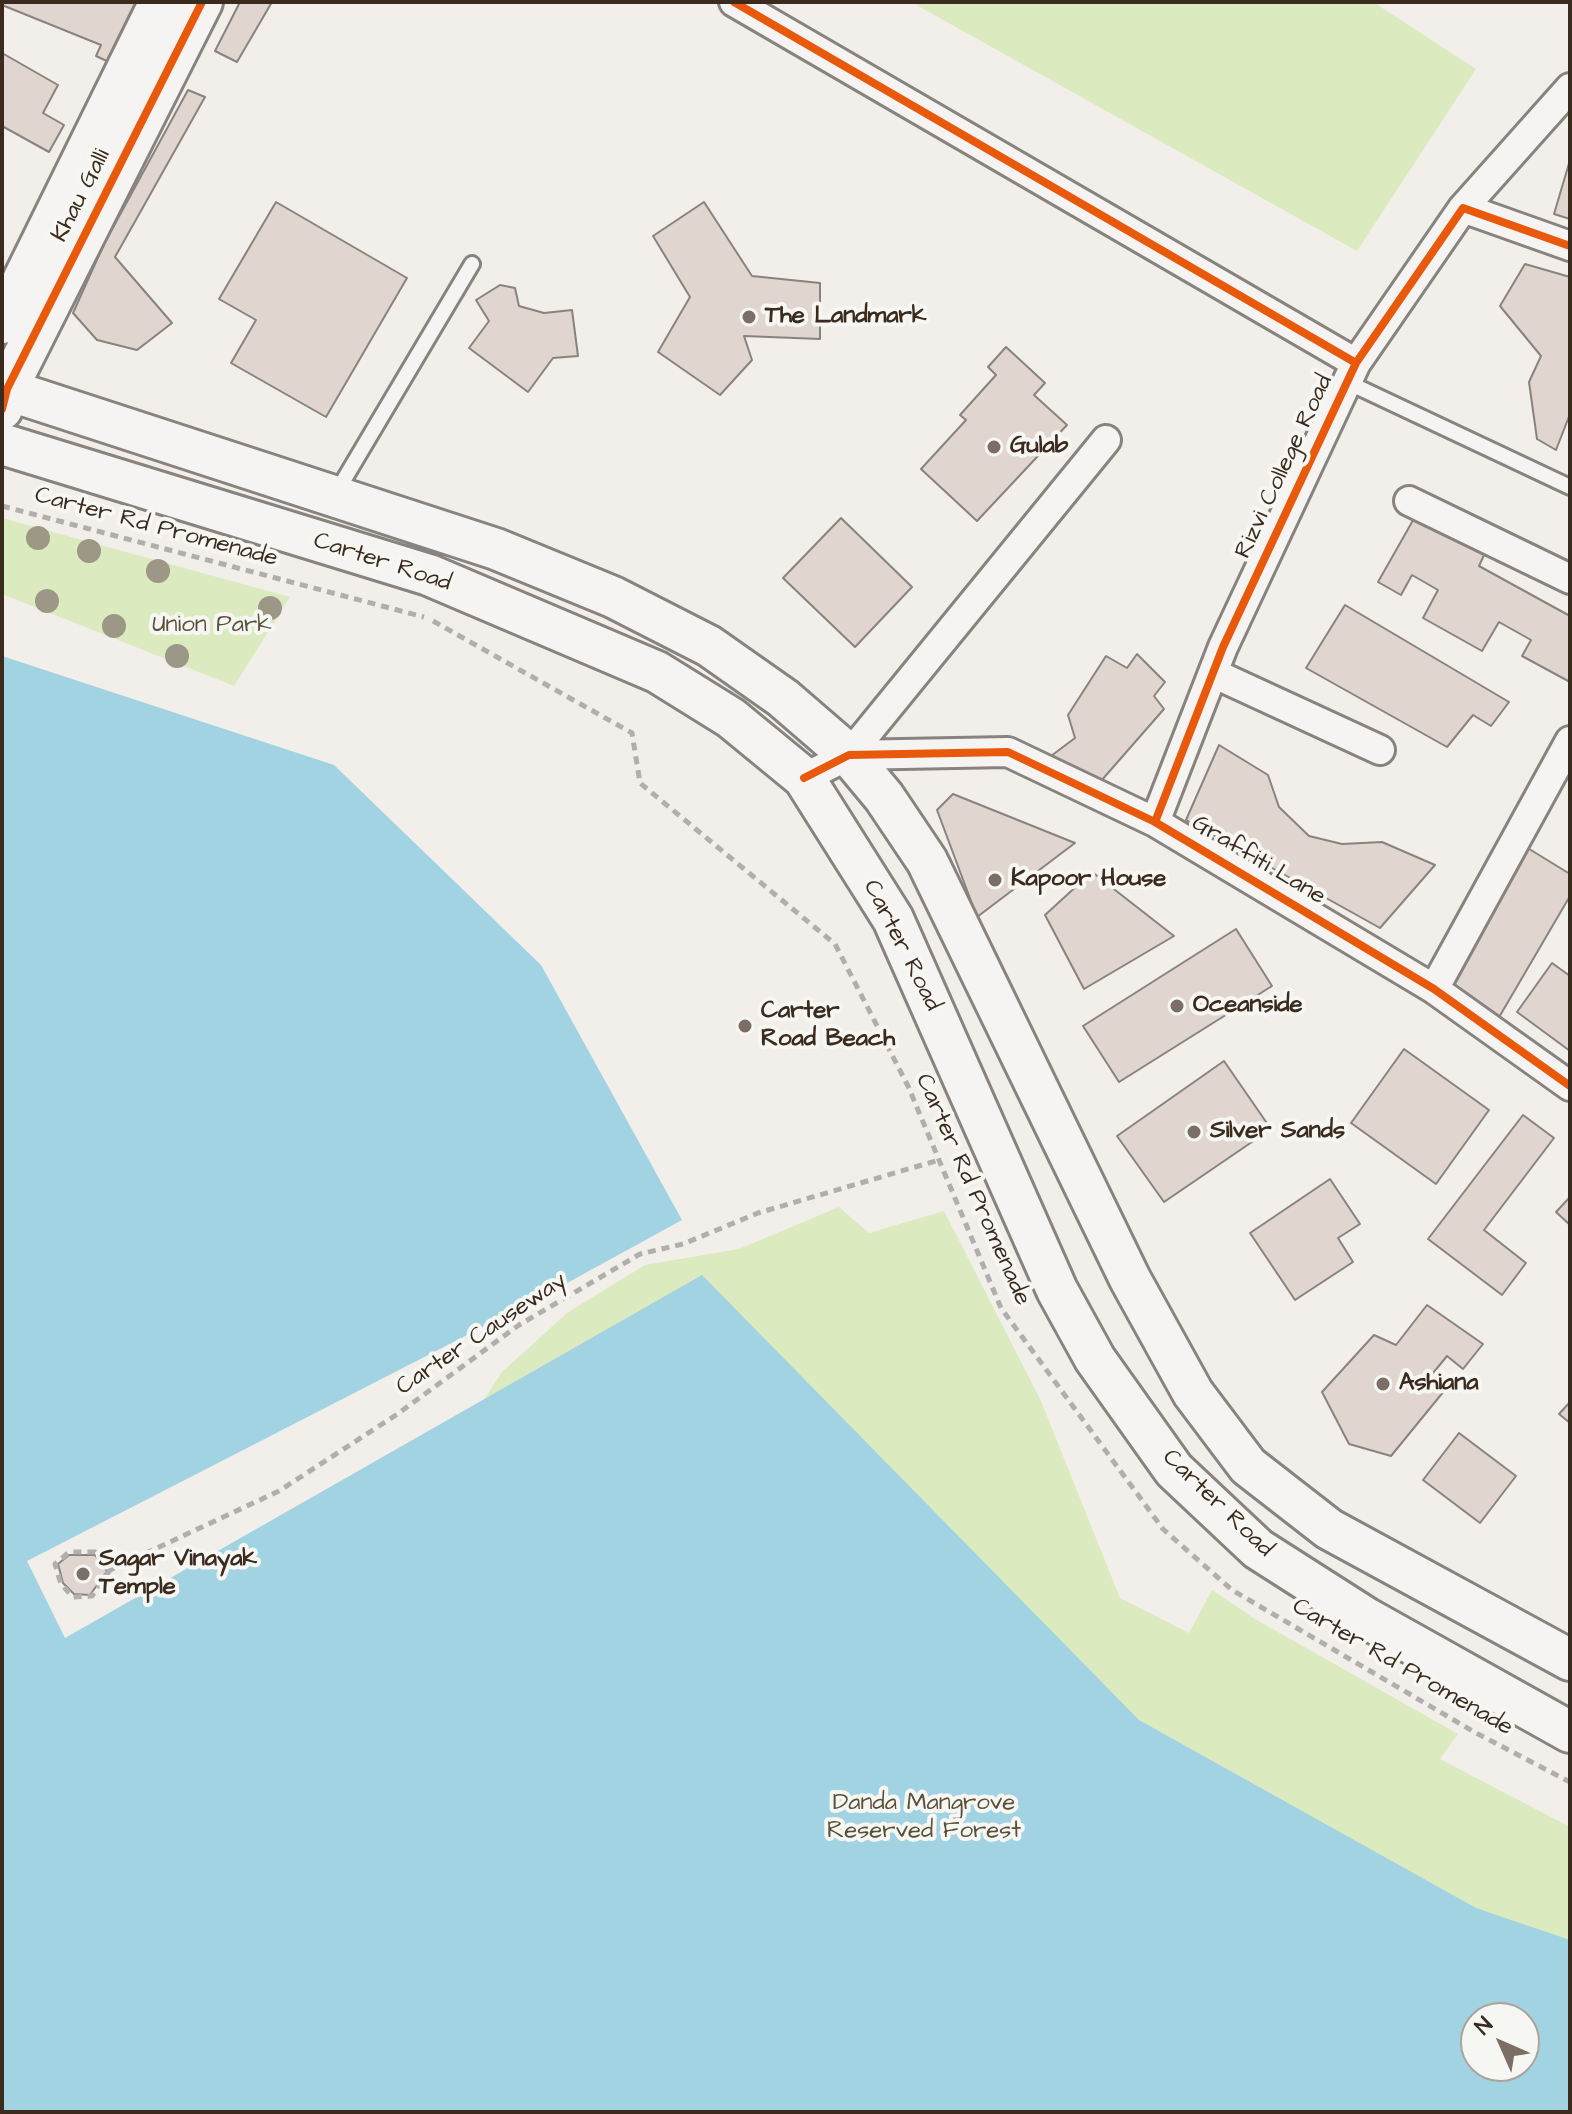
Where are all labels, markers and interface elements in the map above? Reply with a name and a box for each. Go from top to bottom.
street label: Khau Galli [46,145,118,247]
place label: The Landmark [765,303,926,331]
marker: The Landmark [740,308,758,326]
street label: Rizvi College Road [1230,371,1340,563]
place label: Gulab [1010,433,1068,461]
marker: Gulab [985,438,1003,456]
street label: Carter Rd Promenade [31,482,281,574]
street label: Carter Road [309,527,455,599]
park label: Union Park [152,612,272,640]
street label: Graffiti Lane [1186,810,1330,912]
place label: Kapoor House [1011,866,1166,894]
marker: Kapoor House [986,871,1004,889]
street label: Carter Road [856,876,946,1016]
place label: Oceanside [1193,992,1302,1020]
marker: Oceanside [1168,997,1186,1015]
place label: Carter Road Beach [761,998,895,1054]
marker: Carter Road Beach [736,1017,754,1035]
street label: Carter Rd Promenade [908,1070,1036,1310]
place label: Silver Sands [1210,1118,1345,1146]
marker: Silver Sands [1185,1123,1203,1141]
street label: Carter Causeway [391,1267,573,1403]
place label: Ashiana [1399,1370,1478,1398]
marker: Ashiana [1374,1375,1392,1393]
street label: Carter Road [1156,1444,1278,1564]
place label: Sagar Vinayak Temple [99,1546,257,1602]
marker: Sagar Vinayak Temple [74,1565,92,1583]
street label: Carter Rd Promenade [1286,1593,1518,1743]
park label: Danda Mangrove Reserved Forest [827,1790,1021,1846]
north arrow [1460,2002,1540,2082]
text: N [1468,2010,1500,2042]

